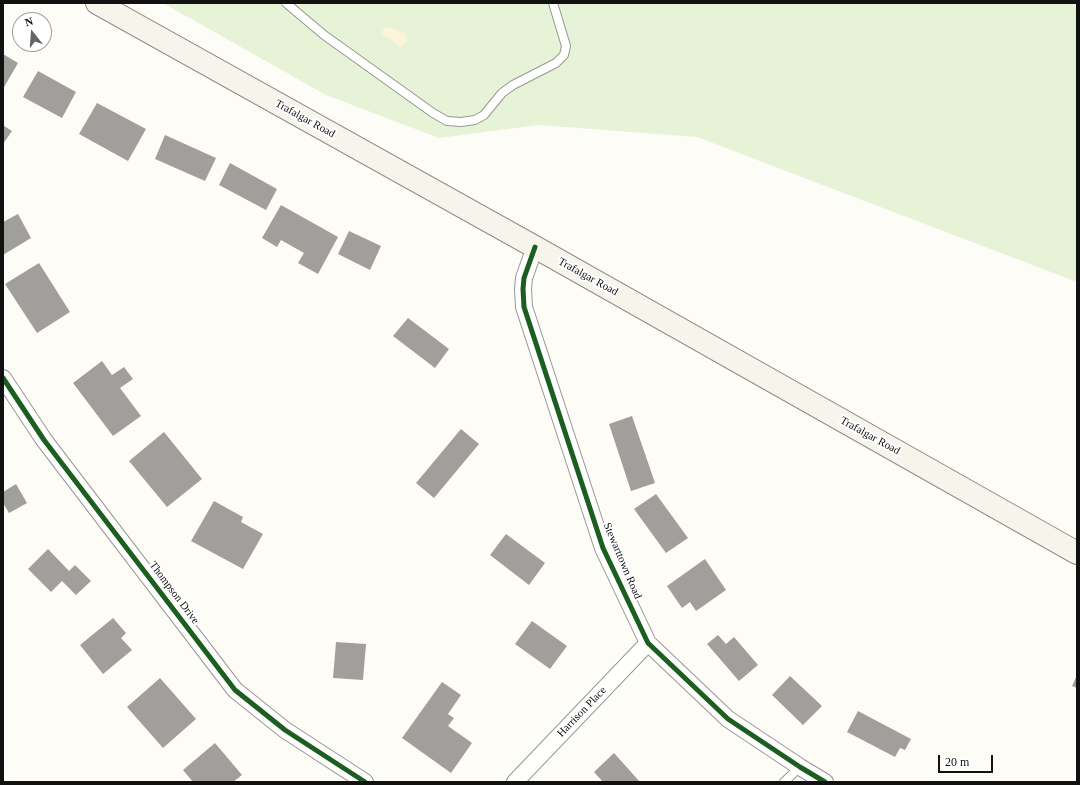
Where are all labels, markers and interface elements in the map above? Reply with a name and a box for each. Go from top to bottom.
north arrow [12,12,52,52]
text: N [23,15,34,28]
street label: Trafalgar Road [273,97,337,141]
street label: Trafalgar Road [556,255,620,299]
street label: Trafalgar Road [838,414,902,458]
street label: Stewarttown Road [600,521,644,601]
street label: Thompson Drive [146,559,202,627]
street label: Harrison Place [555,684,609,740]
scale bar [940,747,995,773]
text: 20 m [945,755,969,769]

